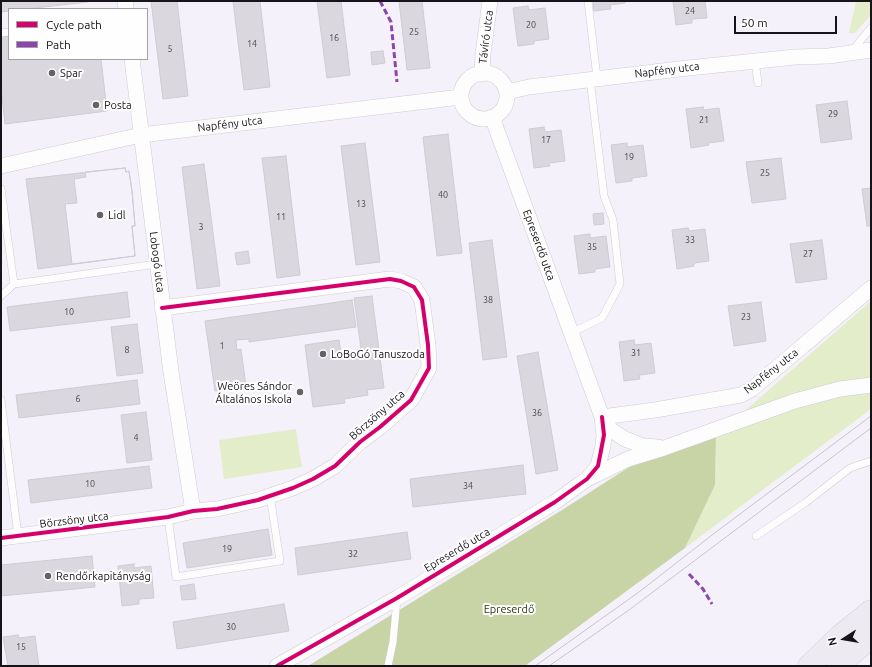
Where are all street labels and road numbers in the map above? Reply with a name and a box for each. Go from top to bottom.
street label: Távíró utca [476,9,496,65]
street label: Napfény utca [634,59,700,81]
street label: Napfény utca [197,113,263,135]
street label: Epreserdő utca [520,208,558,282]
street label: Lobogó utca [147,231,167,293]
street label: Napfény utca [741,346,801,396]
street label: Börzsöny utca [347,387,407,443]
street label: Börzsöny utca [39,509,109,531]
street label: Epreserdő utca [422,525,492,575]

